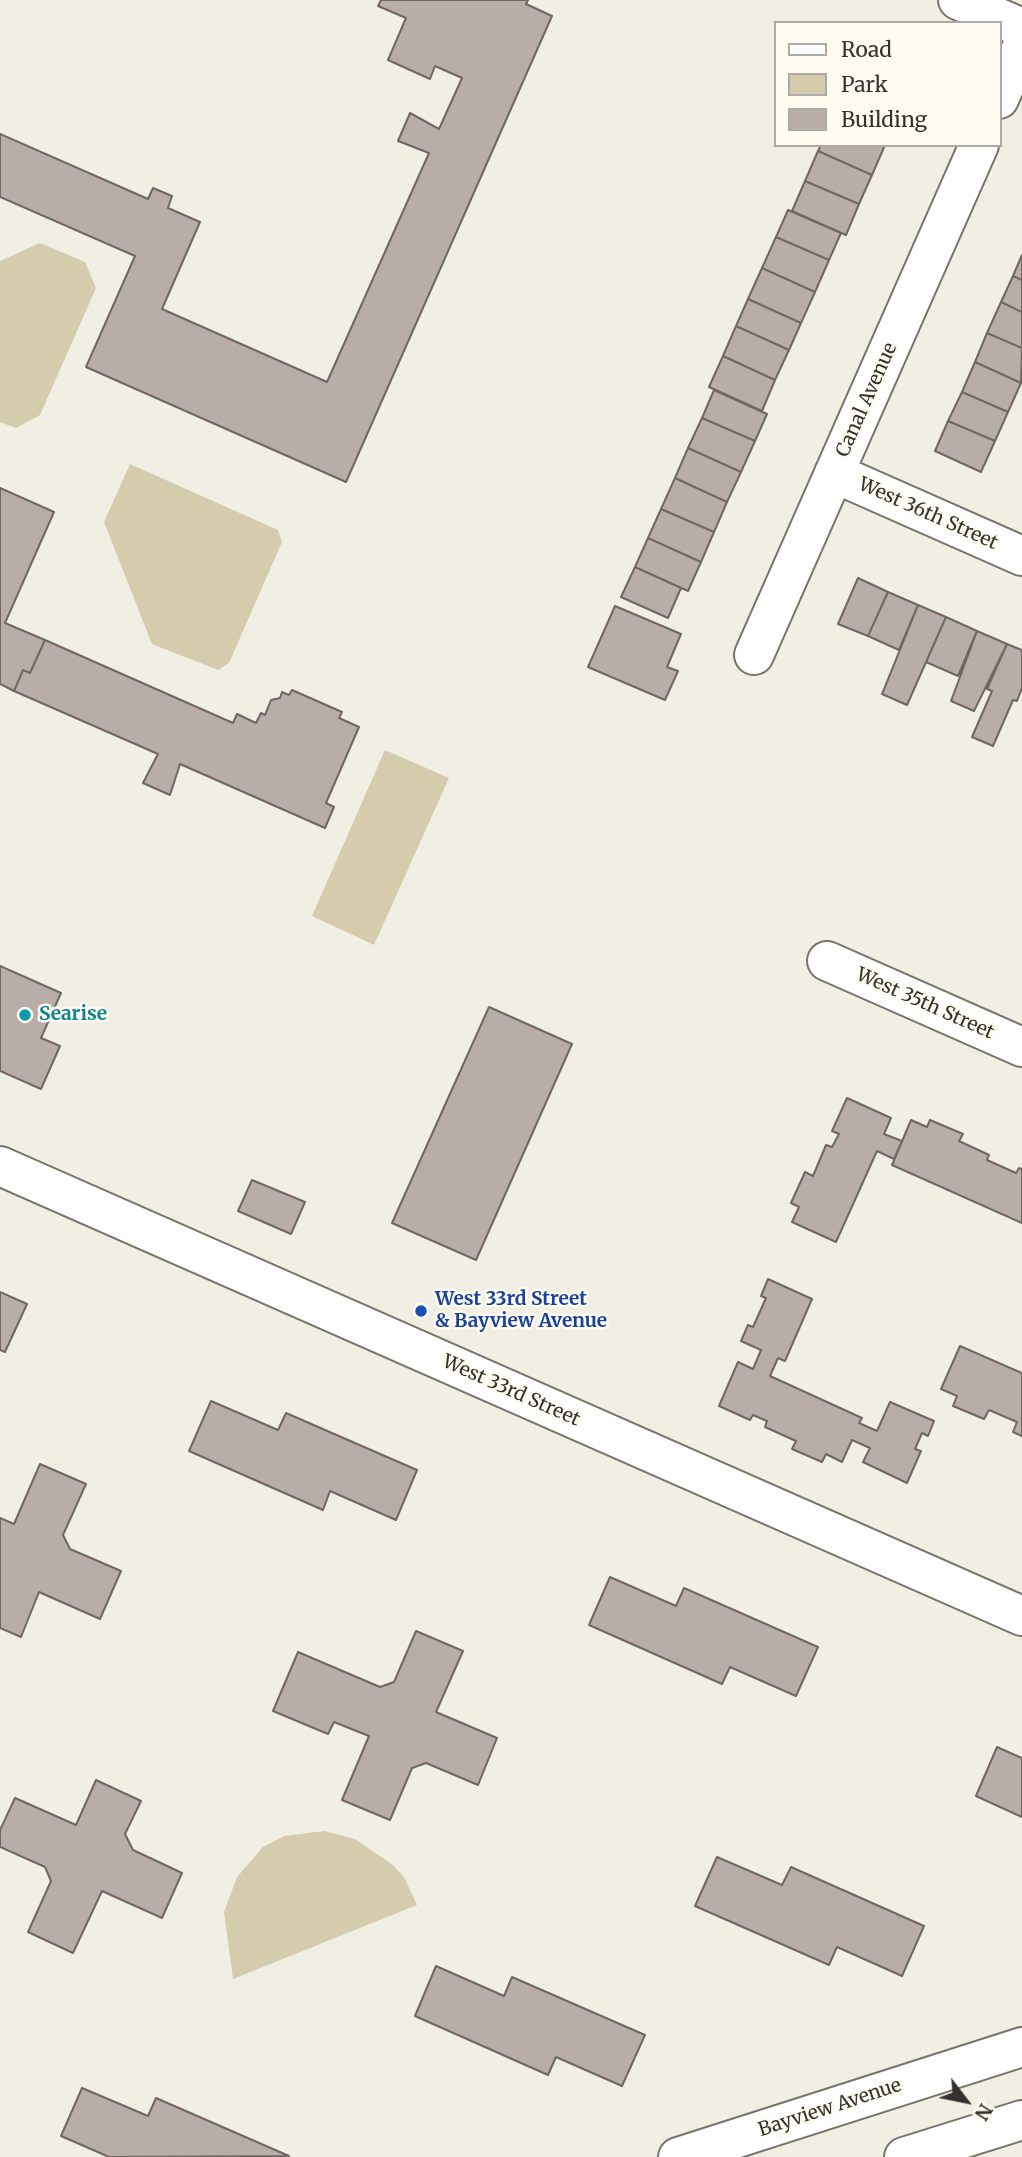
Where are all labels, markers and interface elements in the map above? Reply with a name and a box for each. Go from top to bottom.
legend [774,21,1001,147]
text: Road [841,36,892,63]
text: Park [841,71,888,98]
text: Building [841,106,927,133]
street label: Canal Avenue [832,339,902,461]
street label: West 36th Street [855,473,1001,555]
street label: West 35th Street [853,963,997,1045]
place label: Searise [39,1004,107,1026]
marker: Searise [17,1007,33,1023]
place label: West 33rd Street & Bayview Avenue [435,1289,607,1333]
marker: West 33rd Street & Bayview Avenue [413,1303,429,1319]
street label: West 33rd Street [439,1350,583,1432]
north arrow [931,2066,1001,2136]
street label: Bayview Avenue [756,2074,904,2142]
text: N [970,2099,998,2125]

